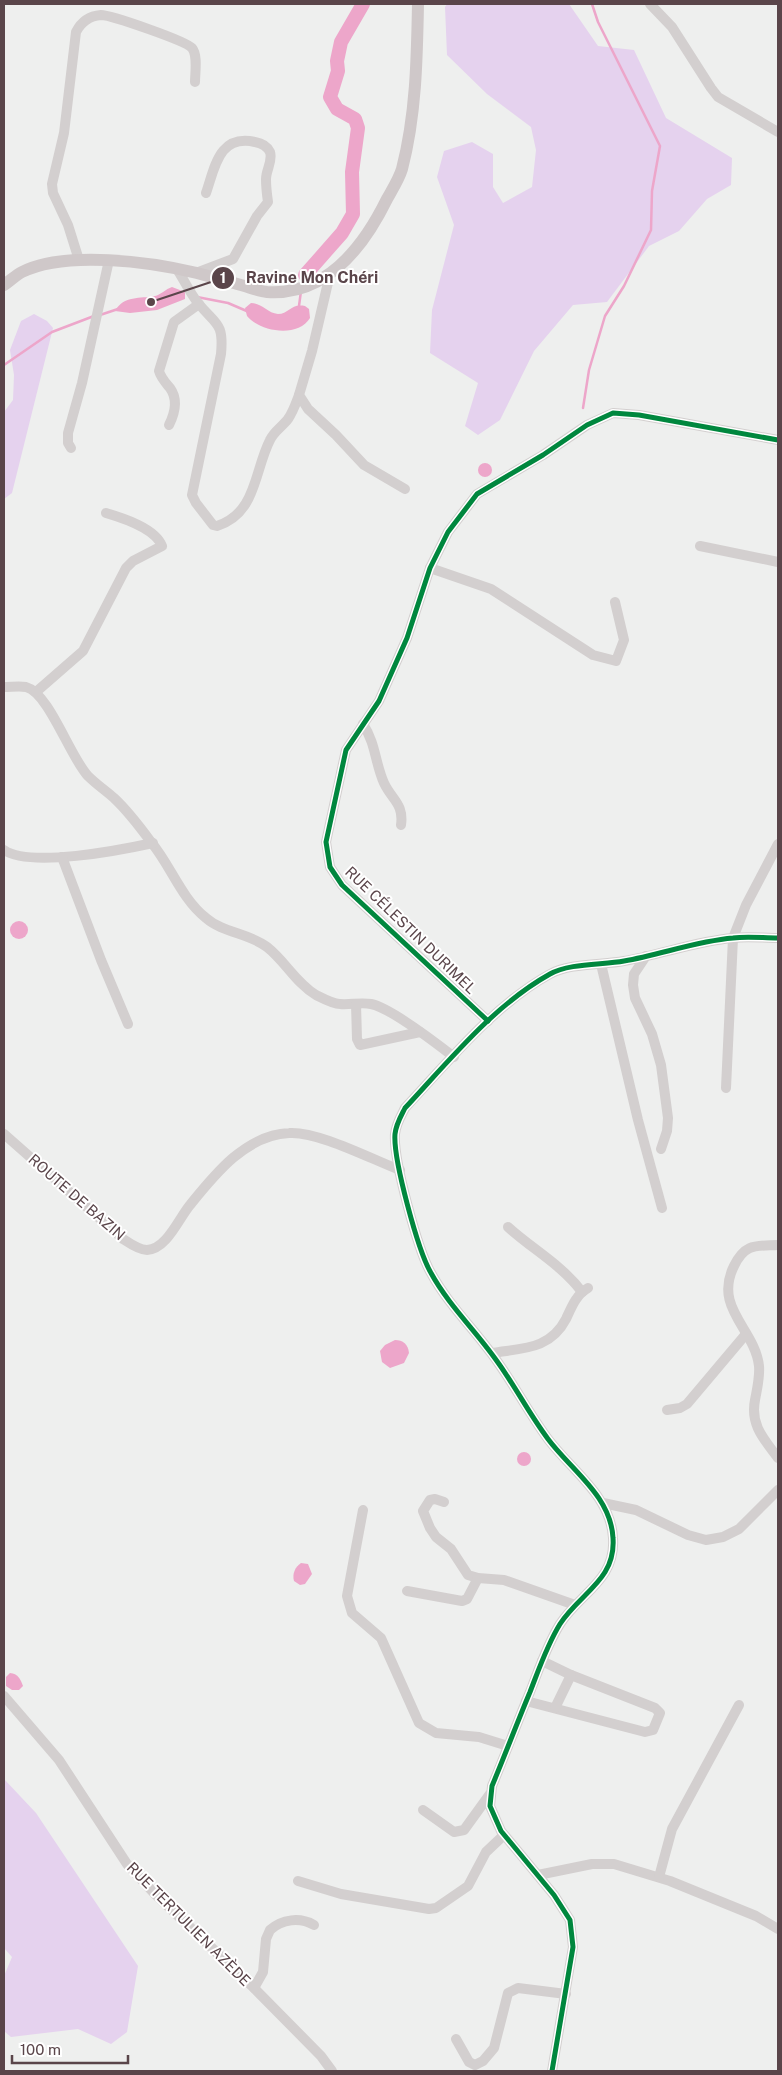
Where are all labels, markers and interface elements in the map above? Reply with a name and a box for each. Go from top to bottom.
callout: Ravine Mon Chéri [210,262,388,293]
text: Ravine Mon Chéri [246,268,378,287]
text: 1 [220,269,226,286]
street label: RUE CÉLESTIN DURIMEL [342,863,480,997]
street label: ROUTE DE BAZIN [25,1150,129,1244]
street label: RUE TERTULIEN AZÈDE [124,1859,254,1989]
scale bar [12,2032,129,2064]
text: 100 m [20,2041,61,2058]

